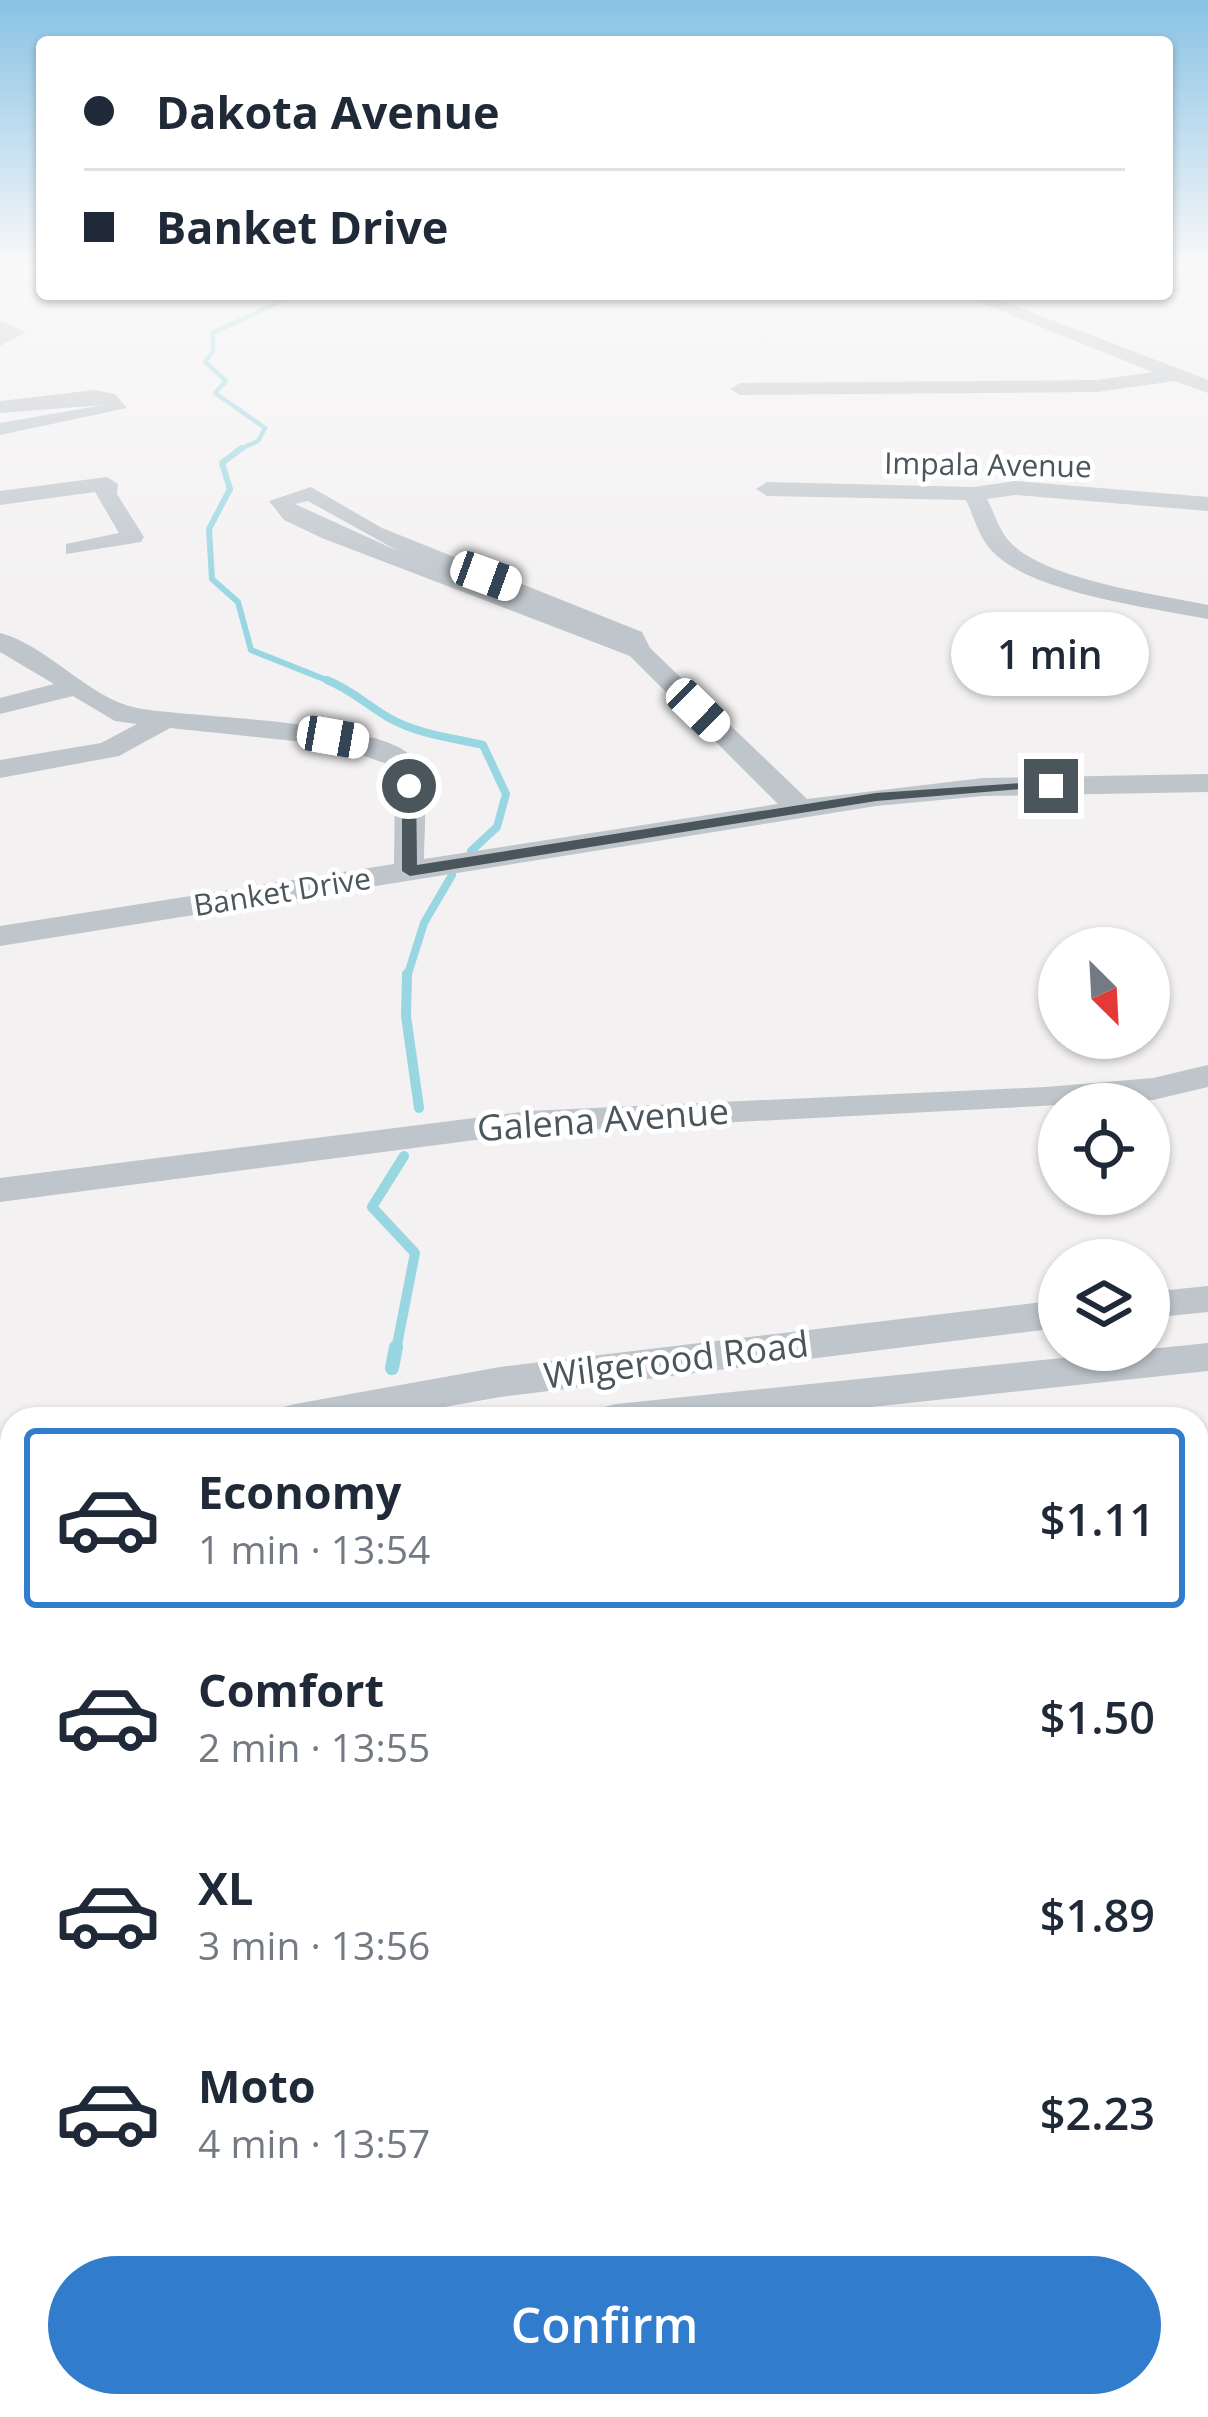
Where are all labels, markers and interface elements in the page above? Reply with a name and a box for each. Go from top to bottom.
text: Dakota Avenue [156,81,500,142]
text: Banket Drive [156,196,448,257]
street label: Impala Avenue [884,442,1092,486]
car [446,547,526,605]
callout: 1 min [952,612,1150,696]
text: 1 min [997,627,1103,680]
car [660,672,736,748]
car [294,713,372,761]
route start [382,759,436,813]
route end [1024,759,1078,813]
street label: Banket Drive [190,857,374,925]
north arrow [1038,927,1170,1059]
map controls [1038,927,1170,1371]
button: locate [1038,1083,1170,1215]
street label: Galena Avenue [475,1086,731,1152]
button: layers [1038,1239,1170,1371]
street label: Wilgerood Road [541,1318,811,1400]
text: Economy [198,1461,401,1522]
icon: car [54,1464,162,1572]
text: $1.11 [1040,1488,1155,1549]
text: 1 min · 13:54 [198,1522,430,1575]
text: Comfort [198,1659,384,1720]
icon: car [54,1662,162,1770]
text: $1.50 [1040,1686,1155,1747]
text: 2 min · 13:55 [198,1720,430,1773]
text: XL [198,1857,253,1918]
icon: car [54,1860,162,1968]
text: $1.89 [1040,1884,1155,1945]
text: 3 min · 13:56 [198,1918,430,1971]
text: Moto [198,2055,316,2116]
icon: car [54,2058,162,2166]
text: $2.23 [1040,2082,1155,2143]
text: 4 min · 13:57 [198,2116,430,2169]
button: Confirm [48,2256,1161,2394]

